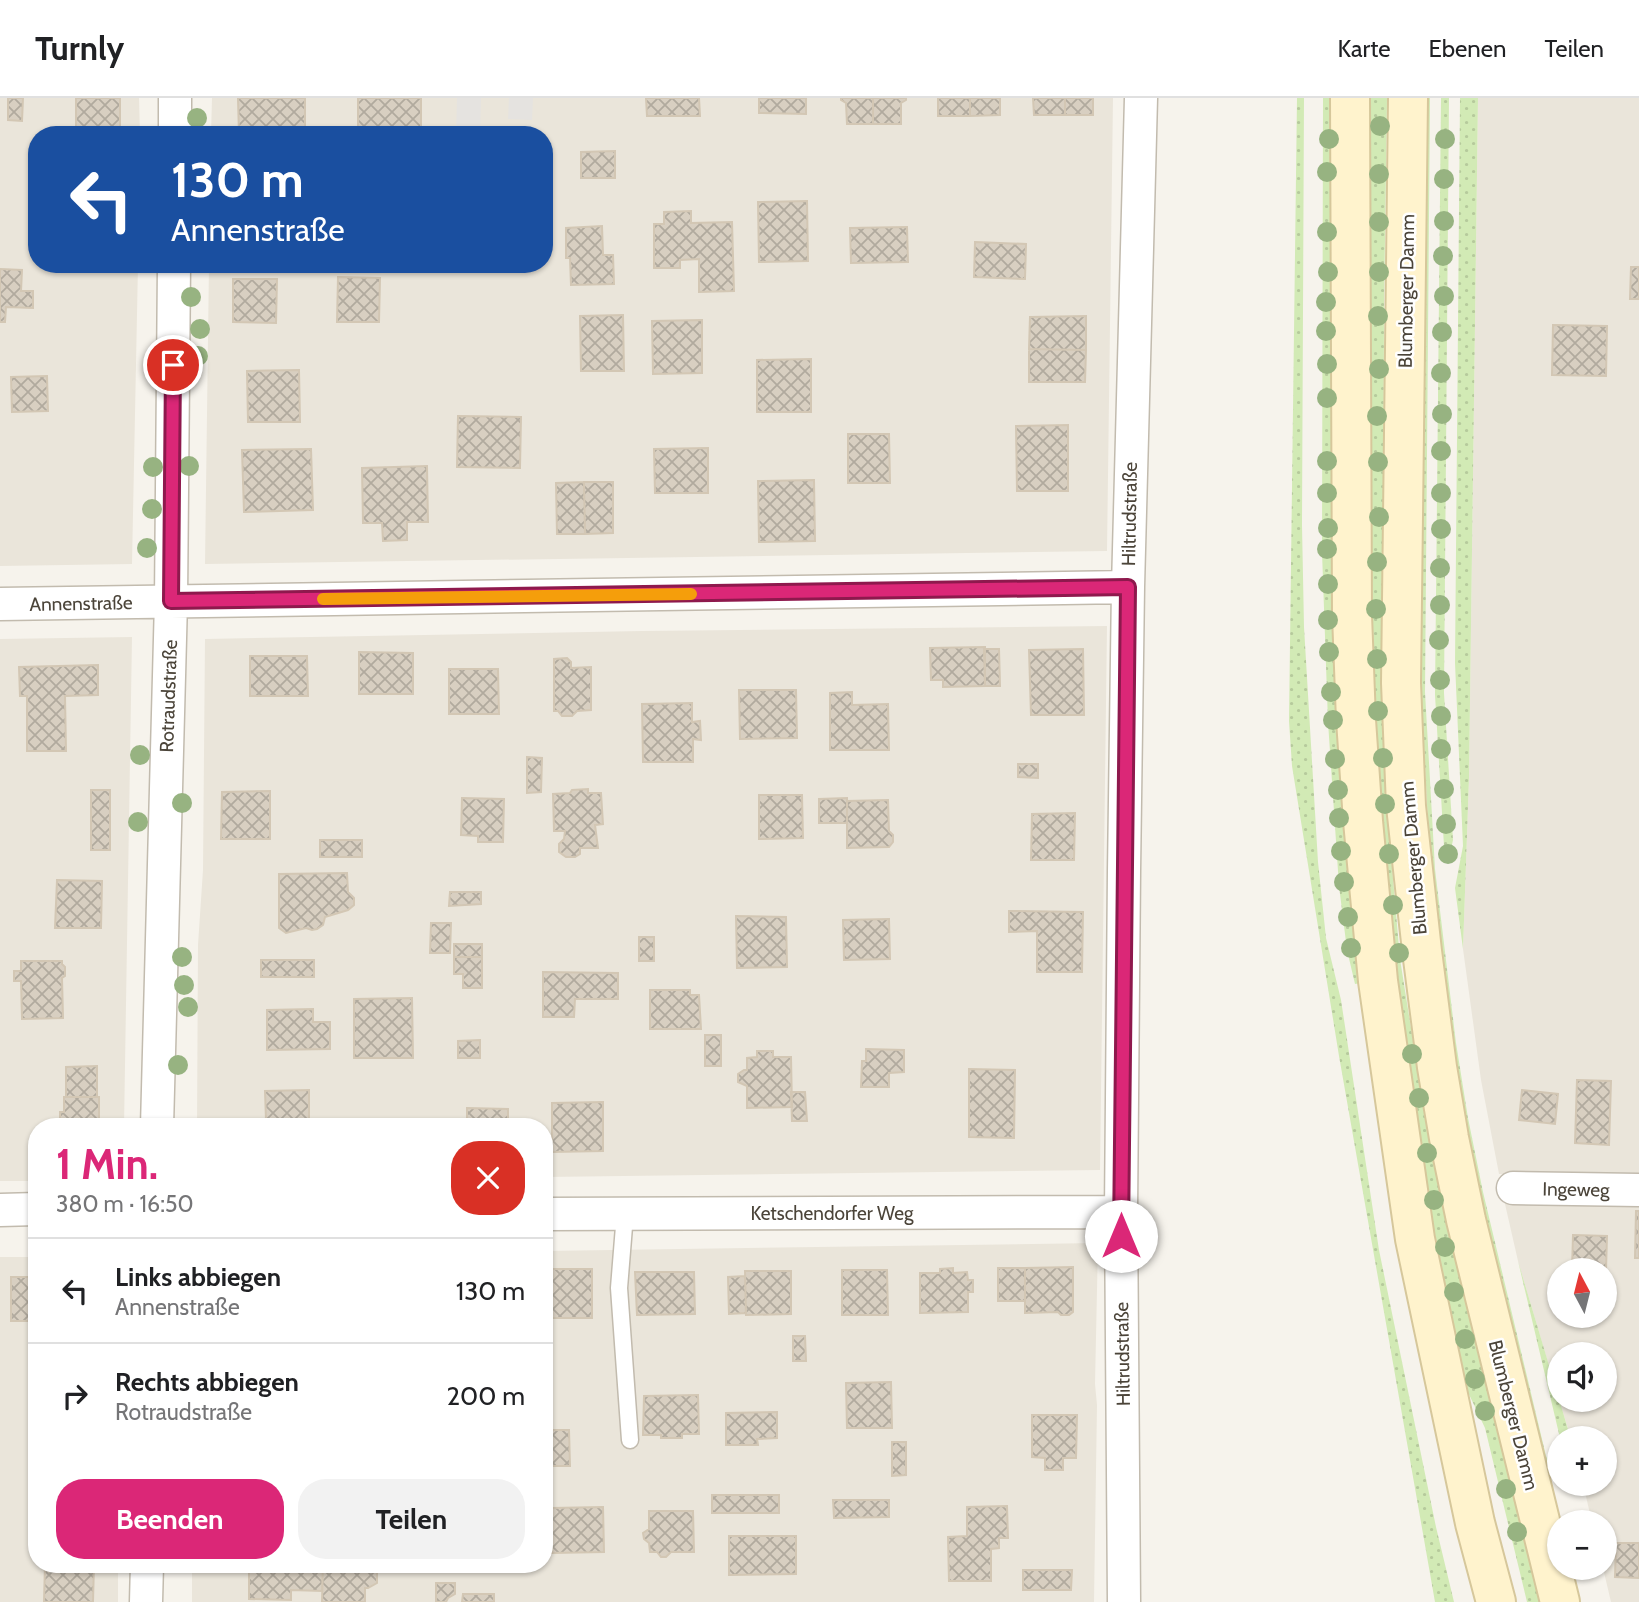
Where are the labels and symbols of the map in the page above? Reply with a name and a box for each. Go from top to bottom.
street label: Blumberger Damm [1394,214,1419,368]
pin [143,335,203,395]
street label: Hiltrudstraße [1117,461,1142,566]
street label: Annenstraße [29,591,133,616]
street label: Rotraudstraße [155,639,182,753]
street label: Blumberger Damm [1395,780,1432,936]
street label: Ingeweg [1542,1177,1610,1202]
position arrow [1084,1199,1158,1273]
street label: Ketschendorfer Weg [751,1202,914,1225]
north arrow [1547,1258,1617,1328]
street label: Hiltrudstraße [1110,1301,1135,1406]
street label: Blumberger Damm [1484,1338,1543,1493]

